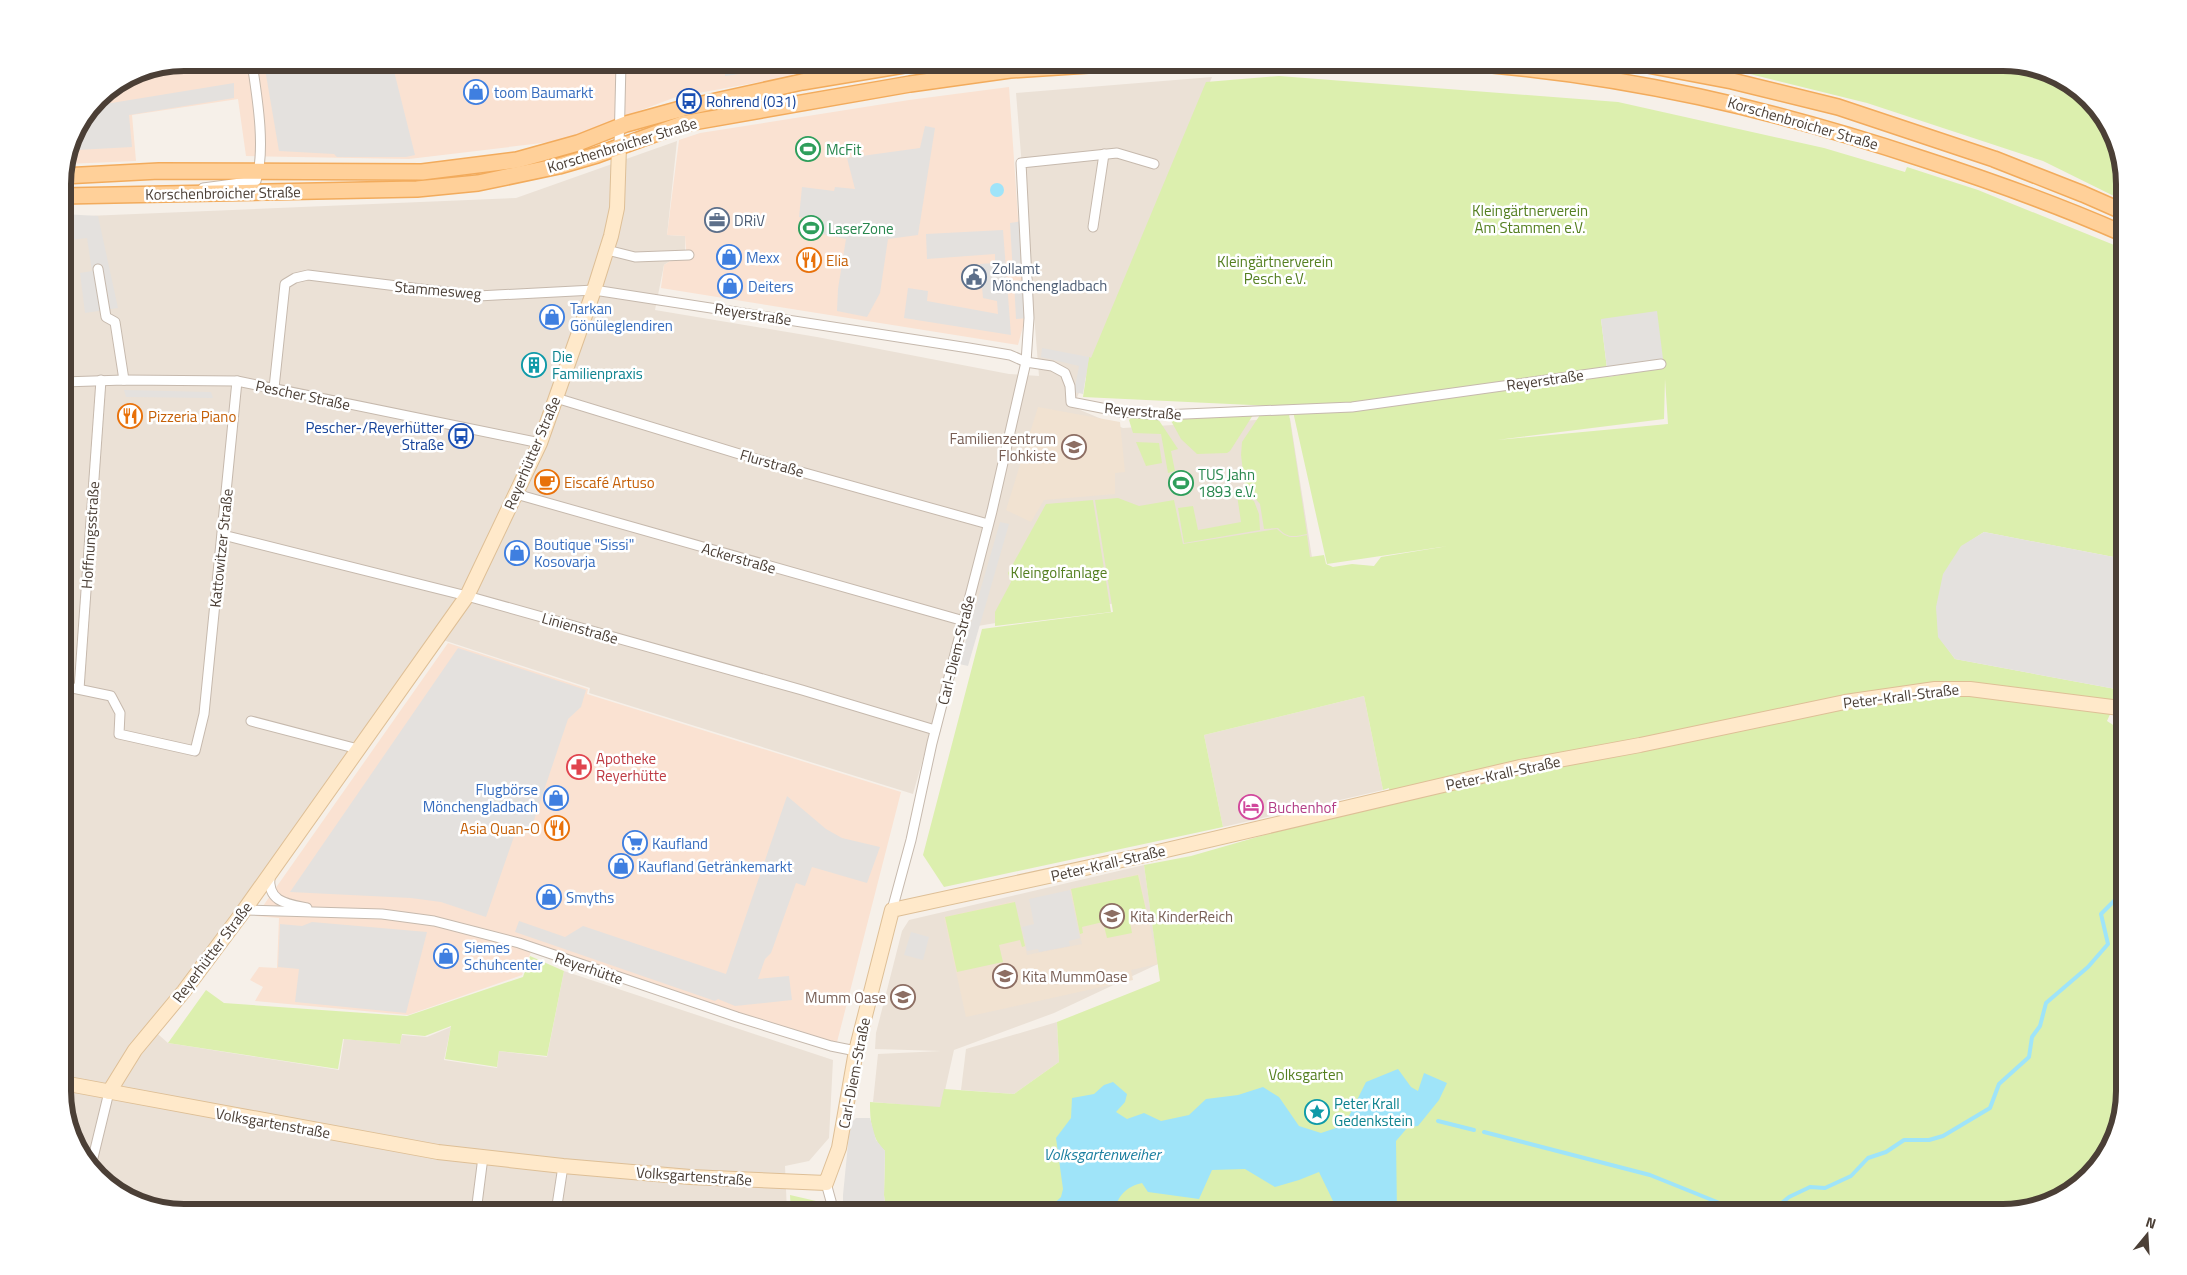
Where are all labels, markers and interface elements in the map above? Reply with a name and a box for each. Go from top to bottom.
shop icon: toom Baumarkt [463,79,489,105]
place label: toom Baumarkt [494,81,594,104]
bus stop icon: Rohrend (031) [676,88,702,114]
place label: Rohrend (031) [706,90,796,113]
street label: Korschenbroicher Straße [1725,91,1881,155]
street label: Korschenbroicher Straße [544,111,700,179]
sports icon: McFit [795,136,821,162]
place label: McFit [826,138,862,161]
street label: Korschenbroicher Straße [145,180,301,206]
park label: Kleingärtnerverein Am Stammen e.V. [1472,199,1588,239]
office icon: DRiV [704,207,730,233]
place label: DRiV [734,209,765,232]
sports icon: LaserZone [798,215,824,241]
place label: LaserZone [828,217,894,240]
shop icon: Mexx [716,244,742,270]
place label: Mexx [746,246,780,269]
restaurant icon: Elia [796,247,822,273]
place label: Elia [826,249,849,272]
park label: Kleingärtnerverein Pesch e.V. [1217,250,1333,290]
place label: Zollamt Mönchengladbach [992,257,1107,297]
public building icon: Zollamt Mönchengladbach [961,264,987,290]
shop icon: Deiters [717,273,743,299]
street label: Stammesweg [394,275,483,305]
place label: Deiters [748,275,794,298]
place label: Tarkan Gönüleglendiren [570,297,673,337]
street label: Reyerstraße [713,297,793,331]
shop icon: Tarkan Gönüleglendiren [539,304,565,330]
place label: Die Familienpraxis [552,345,643,385]
building icon: Die Familienpraxis [521,352,547,378]
street label: Reyerstraße [1505,363,1585,397]
street label: Pescher Straße [254,374,352,416]
street label: Reyerhütter Straße [498,393,566,513]
street label: Reyerstraße [1103,396,1183,426]
restaurant icon: Pizzeria Piano [117,403,143,429]
place label: Pizzeria Piano [148,405,236,428]
place label: Pescher-/Reyerhütter Straße [305,416,444,456]
bus stop icon: Pescher-/Reyerhütter Straße [448,423,474,449]
place label: Familienzentrum Flohkiste [950,427,1056,467]
school or university icon: Familienzentrum Flohkiste [1061,434,1087,460]
street label: Flurstraße [737,443,807,483]
place label: TUS Jahn 1893 e.V. [1198,463,1256,503]
cafe icon: Eiscafé Artuso [534,469,560,495]
sports icon: TUS Jahn 1893 e.V. [1168,470,1194,496]
place label: Eiscafé Artuso [564,471,655,494]
street label: Hoffnungsstraße [75,480,105,590]
street label: Kattowitzer Straße [203,487,239,609]
place label: Boutique "Sissi" Kosovarja [534,533,634,573]
street label: Ackerstraße [699,536,779,580]
shop icon: Boutique "Sissi" Kosovarja [504,540,530,566]
park label: Kleingolfanlage [1011,561,1107,584]
street label: Carl-Diem-Straße [931,593,981,707]
street label: Linienstraße [539,606,621,650]
street label: Peter-Krall-Straße [1842,677,1960,715]
place label: Apotheke Reyerhütte [596,747,667,787]
street label: Peter-Krall-Straße [1444,750,1562,796]
pharmacy icon: Apotheke Reyerhütte [566,754,592,780]
place label: Flugbörse Mönchengladbach [423,778,538,818]
shop icon: Flugbörse Mönchengladbach [543,785,569,811]
hotel icon: Buchenhof [1238,794,1264,820]
place label: Buchenhof [1268,796,1336,819]
restaurant icon: Asia Quan-O [544,815,570,841]
place label: Asia Quan-O [460,817,540,840]
supermarket icon: Kaufland [622,830,648,856]
place label: Kaufland [652,832,708,855]
street label: Peter-Krall-Straße [1049,839,1167,887]
shop icon: Kaufland Getränkemarkt [608,853,634,879]
place label: Kaufland Getränkemarkt [638,855,793,878]
shop icon: Smyths [536,884,562,910]
place label: Smyths [566,886,614,909]
street label: Reyerhütter Straße [166,897,258,1007]
school or university icon: Kita KinderReich [1099,903,1125,929]
place label: Kita KinderReich [1130,905,1233,928]
place label: Siemes Schuhcenter [464,936,543,976]
shop icon: Siemes Schuhcenter [433,943,459,969]
street label: Reyerhütte [552,946,626,990]
school or university icon: Kita MummOase [992,963,1018,989]
place label: Kita MummOase [1022,965,1128,988]
school or university icon: Mumm Oase [890,984,916,1010]
place label: Mumm Oase [805,986,886,1009]
street label: Carl-Diem-Straße [832,1016,876,1130]
park label: Volksgarten [1268,1063,1344,1086]
place label: Peter Krall Gedenkstein [1334,1092,1413,1132]
place icon: Peter Krall Gedenkstein [1304,1099,1330,1125]
street label: Volksgartenstraße [214,1102,332,1144]
water label: Volksgartenweiher [1043,1142,1162,1166]
street label: Volksgartenstraße [635,1160,753,1192]
north arrow [2122,1210,2172,1260]
text: N [2143,1211,2159,1234]

